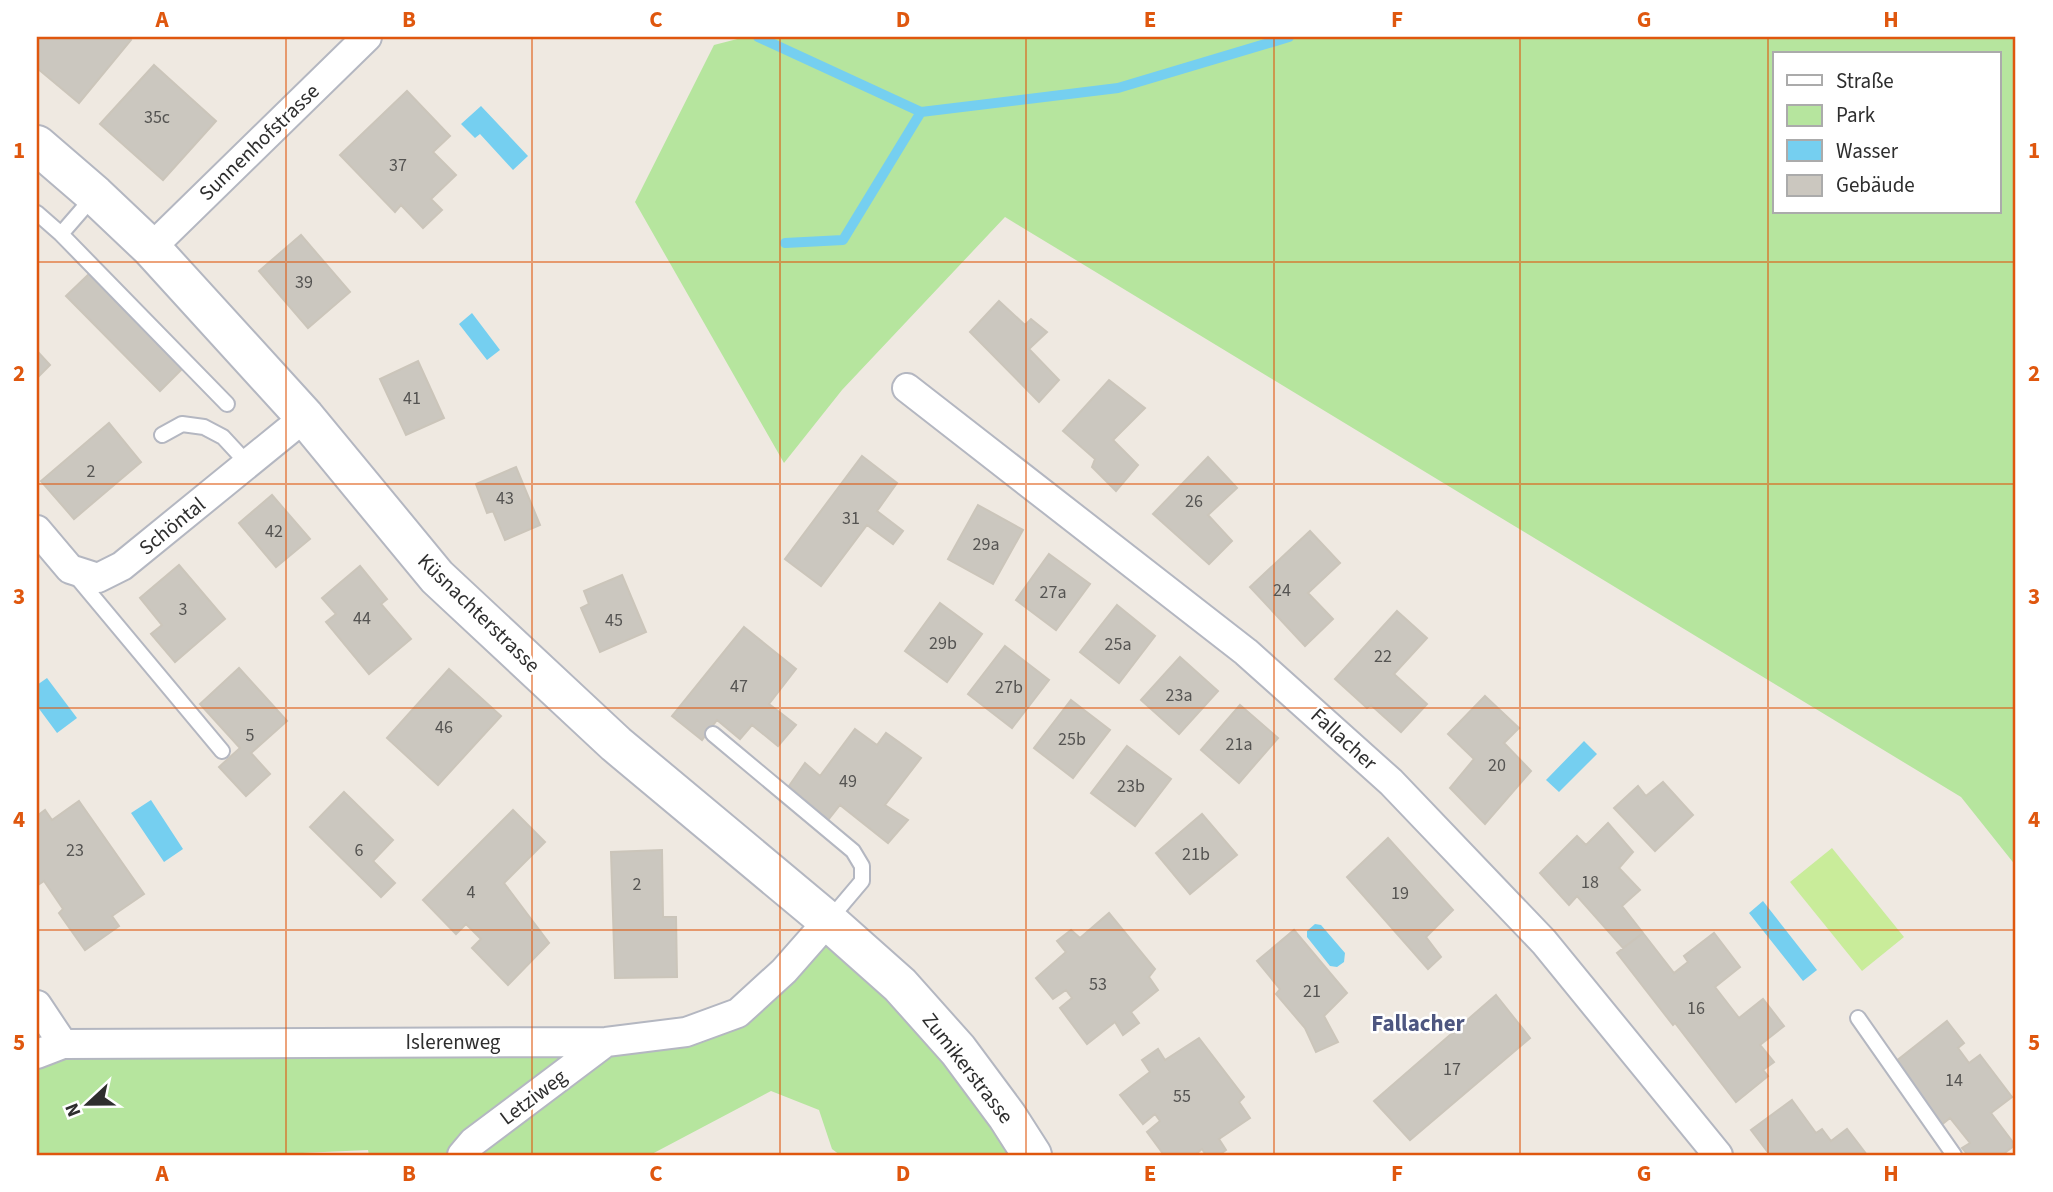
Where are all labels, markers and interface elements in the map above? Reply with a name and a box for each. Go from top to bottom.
text: A [154,3,169,36]
text: B [402,3,416,36]
text: C [649,3,663,36]
text: D [896,3,910,36]
text: E [1144,3,1156,36]
text: F [1391,3,1403,36]
text: G [1637,3,1651,36]
text: H [1883,3,1899,36]
legend [1773,52,2000,214]
text: Straße [1836,66,1894,96]
street label: Sunnenhofstrasse [192,77,326,207]
text: Park [1836,100,1876,130]
house number: 35c [144,105,170,130]
text: 1 [13,134,25,167]
text: 1 [2028,134,2040,167]
text: Wasser [1836,136,1899,166]
house number: 37 [389,153,407,178]
text: Gebäude [1836,170,1915,200]
house number: 39 [295,270,313,295]
text: 2 [13,357,25,390]
text: 2 [2028,357,2040,390]
house number: 41 [403,386,421,411]
house number: 2 [87,459,96,484]
house number: 43 [496,486,514,511]
house number: 26 [1185,489,1203,514]
street label: Schöntal [132,490,212,562]
house number: 31 [842,506,860,531]
house number: 42 [265,519,283,544]
house number: 29a [973,532,999,557]
street label: Küsnachterstrasse [411,546,547,680]
house number: 24 [1273,578,1291,603]
text: 3 [13,580,25,613]
house number: 27a [1040,580,1066,605]
text: 3 [2028,580,2040,613]
house number: 3 [179,597,188,622]
house number: 44 [353,606,371,631]
house number: 45 [605,608,623,633]
house number: 29b [929,631,957,656]
house number: 25a [1105,632,1131,657]
house number: 22 [1374,644,1392,669]
house number: 47 [730,674,748,699]
house number: 27b [995,675,1023,700]
house number: 23a [1166,683,1192,708]
street label: Fallacher [1304,701,1384,777]
house number: 46 [435,715,453,740]
house number: 5 [246,723,255,748]
house number: 25b [1058,727,1086,752]
house number: 21a [1226,732,1252,757]
house number: 20 [1488,753,1506,778]
house number: 49 [839,769,857,794]
house number: 23b [1117,774,1145,799]
text: 4 [13,803,25,836]
text: 4 [2028,803,2040,836]
house number: 23 [66,838,84,863]
house number: 6 [355,838,364,863]
house number: 21b [1182,842,1210,867]
house number: 18 [1581,870,1599,895]
house number: 2 [633,872,642,897]
house number: 4 [467,880,476,905]
house number: 19 [1391,881,1409,906]
house number: 53 [1089,972,1107,997]
house number: 21 [1303,979,1321,1004]
house number: 16 [1687,996,1705,1021]
street label: Zumikerstrasse [915,1006,1021,1130]
district label: Fallacher [1371,1007,1466,1040]
text: 5 [13,1026,25,1059]
text: 5 [2028,1026,2040,1059]
street label: Islerenweg [406,1027,501,1057]
house number: 17 [1443,1057,1461,1082]
street label: Letziweg [493,1062,573,1132]
house number: 14 [1945,1068,1963,1093]
north arrow [52,1070,122,1140]
house number: 55 [1173,1084,1191,1109]
text: N [59,1099,89,1121]
text: A [154,1157,169,1190]
text: B [402,1157,416,1190]
text: C [649,1157,663,1190]
text: D [896,1157,910,1190]
text: E [1144,1157,1156,1190]
text: F [1391,1157,1403,1190]
text: G [1637,1157,1651,1190]
text: H [1883,1157,1899,1190]

